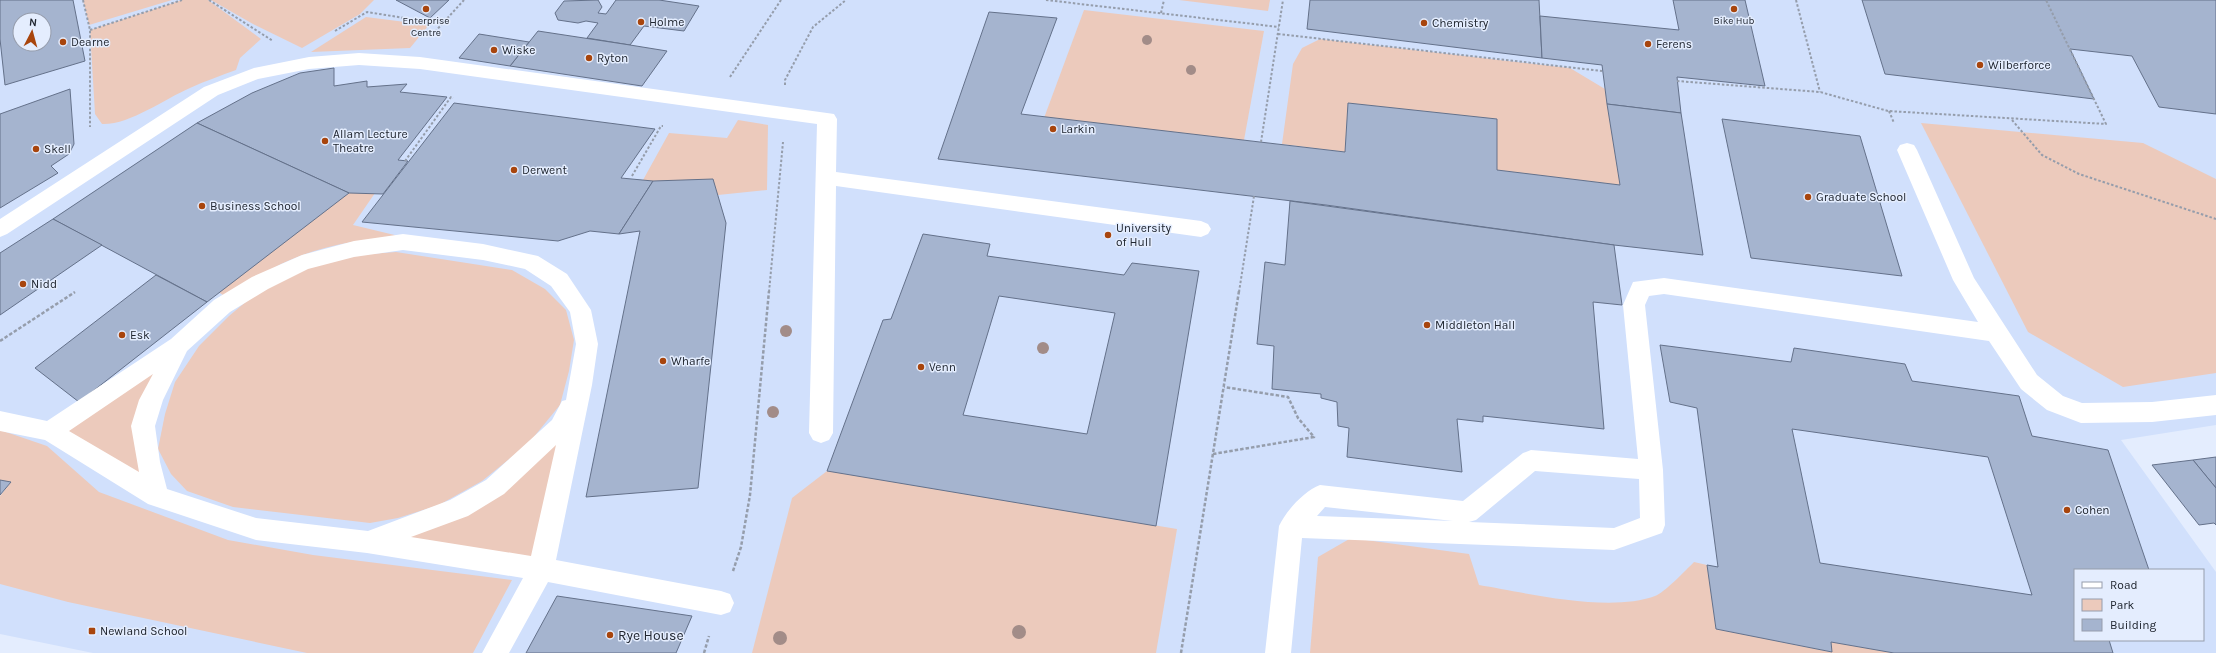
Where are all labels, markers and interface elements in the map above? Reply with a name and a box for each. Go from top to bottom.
marker: Enterprise Centre [421,4,431,14]
marker: Bike Hub [1729,4,1739,14]
north arrow [12,12,52,52]
place label: Enterprise Centre [403,15,450,39]
place label: Holme [649,15,684,29]
place label: Bike Hub [1713,15,1755,27]
text: N [28,16,38,29]
place label: Chemistry [1432,16,1489,30]
marker: Holme [636,17,646,27]
marker: Chemistry [1419,18,1429,28]
place label: Dearne [71,35,109,49]
marker: Dearne [58,37,68,47]
place label: Ferens [1656,37,1692,51]
marker: Ferens [1643,39,1653,49]
place label: Wiske [502,43,536,57]
marker: Wiske [489,45,499,55]
place label: Ryton [597,51,628,65]
marker: Ryton [584,53,594,63]
place label: Wilberforce [1988,58,2051,72]
marker: Wilberforce [1975,60,1985,70]
place label: Larkin [1061,122,1095,136]
marker: Larkin [1048,124,1058,134]
place label: Allam Lecture Theatre [333,127,408,155]
marker: Allam Lecture Theatre [320,136,330,146]
place label: Skell [44,142,71,156]
marker: Skell [31,144,41,154]
place label: Derwent [522,163,568,177]
marker: Derwent [509,165,519,175]
place label: Graduate School [1816,190,1906,204]
marker: Graduate School [1803,192,1813,202]
place label: Business School [210,199,301,213]
marker: Business School [197,201,207,211]
place label: University of Hull [1116,221,1172,249]
marker: University of Hull [1103,230,1113,240]
place label: Nidd [31,277,57,291]
marker: Nidd [18,279,28,289]
place label: Middleton Hall [1435,318,1515,332]
marker: Middleton Hall [1422,320,1432,330]
place label: Esk [130,328,150,342]
marker: Esk [117,330,127,340]
place label: Wharfe [671,354,710,368]
marker: Wharfe [658,356,668,366]
place label: Venn [929,360,956,374]
marker: Venn [916,362,926,372]
place label: Cohen [2075,503,2110,517]
marker: Cohen [2062,505,2072,515]
legend [2074,569,2204,641]
text: Road [2110,578,2138,592]
text: Park [2110,598,2135,612]
text: Building [2110,618,2157,632]
place label: Newland School [100,624,187,638]
marker: Newland School [87,626,97,636]
place label: Rye House [618,627,684,644]
marker: Rye House [605,630,615,640]

